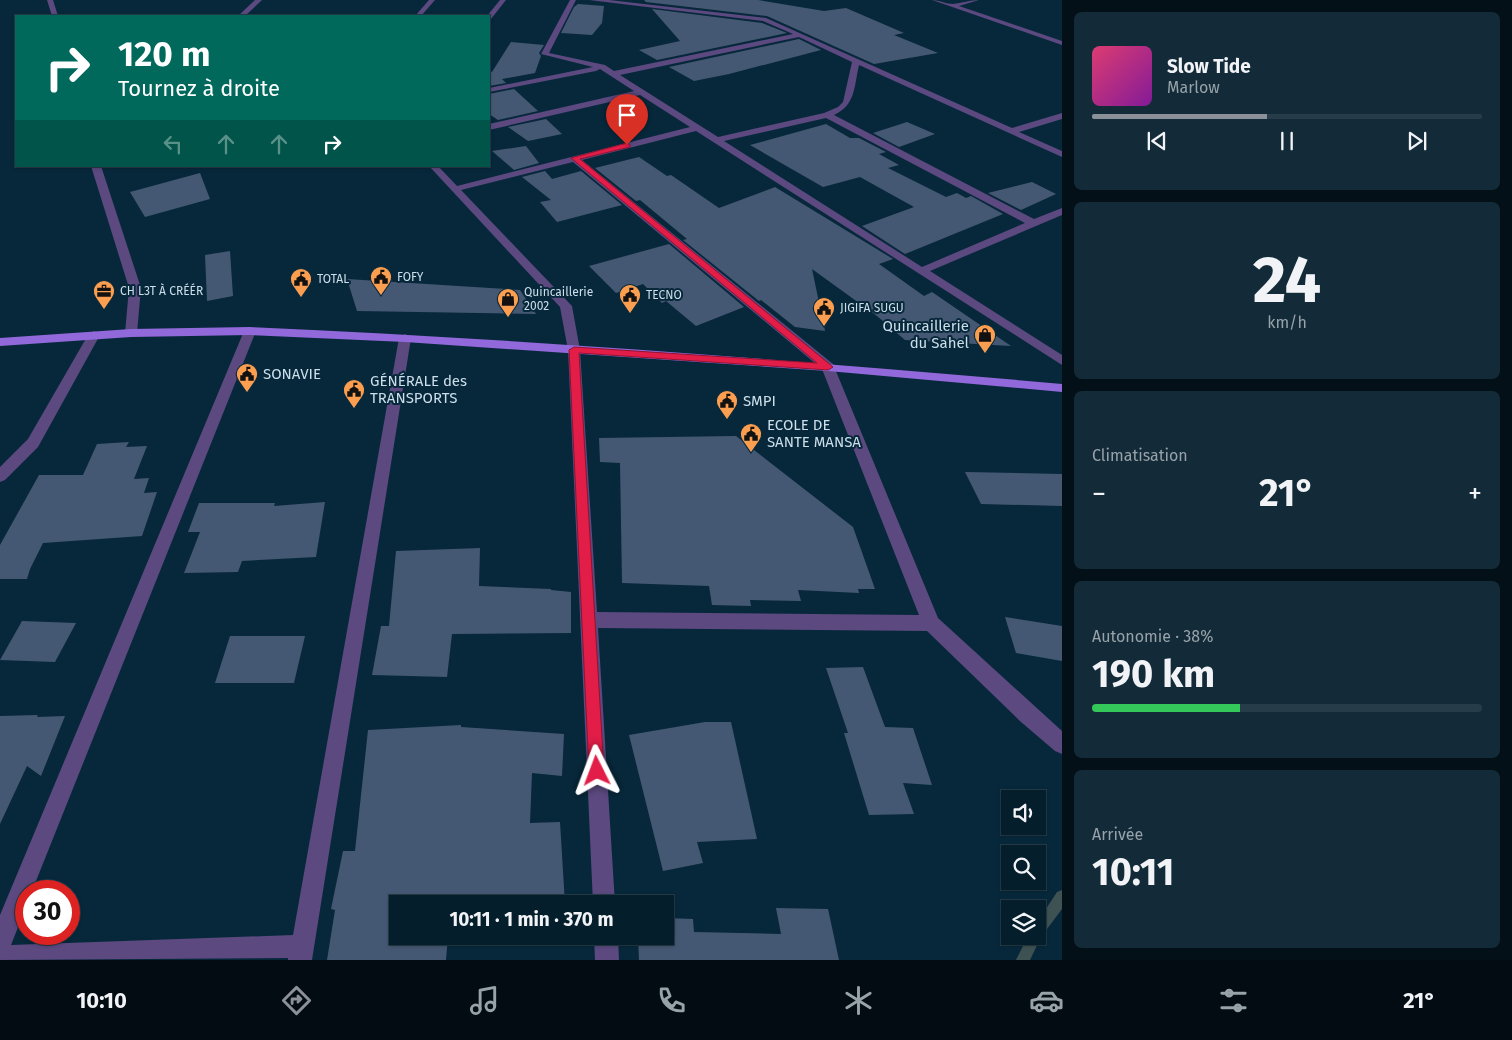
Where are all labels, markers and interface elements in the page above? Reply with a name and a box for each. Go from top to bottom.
text: 120 m [118,33,211,75]
icon: right [35,35,100,100]
text: Slow Tide [1167,55,1251,78]
text: Tournez à droite [118,75,280,102]
text: Marlow [1167,78,1220,97]
pin [606,94,648,145]
icon: arrive [613,101,641,129]
icon: previous [1143,127,1171,155]
icon: pause [1273,127,1301,155]
icon: next [1403,127,1431,155]
icon: left [159,130,187,158]
icon: ahead [212,130,240,158]
icon: ahead [265,130,293,158]
icon: right [318,130,346,158]
text: 24 [1253,241,1321,319]
public building icon: FOFY [369,265,393,296]
public building icon: TOTAL [289,267,313,298]
place label: FOFY [397,270,424,284]
place label: TOTAL [317,272,349,286]
office icon: CH L3T À CRÉÉR [92,279,116,310]
place label: CH L3T À CRÉÉR [120,283,203,298]
public building icon: TECNO [618,283,642,314]
place label: Quincaillerie 2002 [524,285,593,313]
shop icon: Quincaillerie 2002 [496,287,520,318]
place label: TECNO [646,288,682,302]
public building icon: JIGIFA SUGU [812,296,836,327]
place label: JIGIFA SUGU [840,301,904,315]
text: km/h [1267,313,1307,332]
place label: Quincaillerie du Sahel [882,317,970,352]
shop icon: Quincaillerie du Sahel [973,323,997,354]
public building icon: SONAVIE [235,362,259,393]
place label: SONAVIE [263,365,321,383]
place label: GÉNÉRALE des TRANSPORTS [370,372,467,407]
public building icon: GÉNÉRALE des TRANSPORTS [342,378,366,409]
public building icon: SMPI [715,389,739,420]
place label: SMPI [743,392,776,410]
place label: ECOLE DE SANTE MANSA [767,416,861,451]
public building icon: ECOLE DE SANTE MANSA [739,422,763,453]
text: Climatisation [1092,446,1188,465]
text: 21° [1259,470,1315,516]
text: − [1092,477,1106,510]
text: + [1468,477,1482,510]
text: Autonomie · 38% [1092,627,1213,646]
text: 190 km [1092,651,1215,697]
position arrow [570,744,622,796]
map controls [1001,790,1046,945]
button: sound [1001,790,1046,835]
text: Arrivée [1092,825,1143,844]
button: search [1001,845,1046,890]
text: 10:11 [1092,849,1174,895]
speed limit sign: 30 [15,880,80,945]
button: layers [1001,900,1046,945]
text: 10:11 · 1 min · 370 m [449,908,614,931]
icon: directions [279,983,314,1018]
icon: music [467,983,502,1018]
icon: phone [654,983,689,1018]
icon: climate [841,983,876,1018]
icon: car [1029,983,1064,1018]
icon: filters [1216,983,1251,1018]
text: 10:10 [76,987,127,1014]
text: 21° [1403,987,1436,1014]

